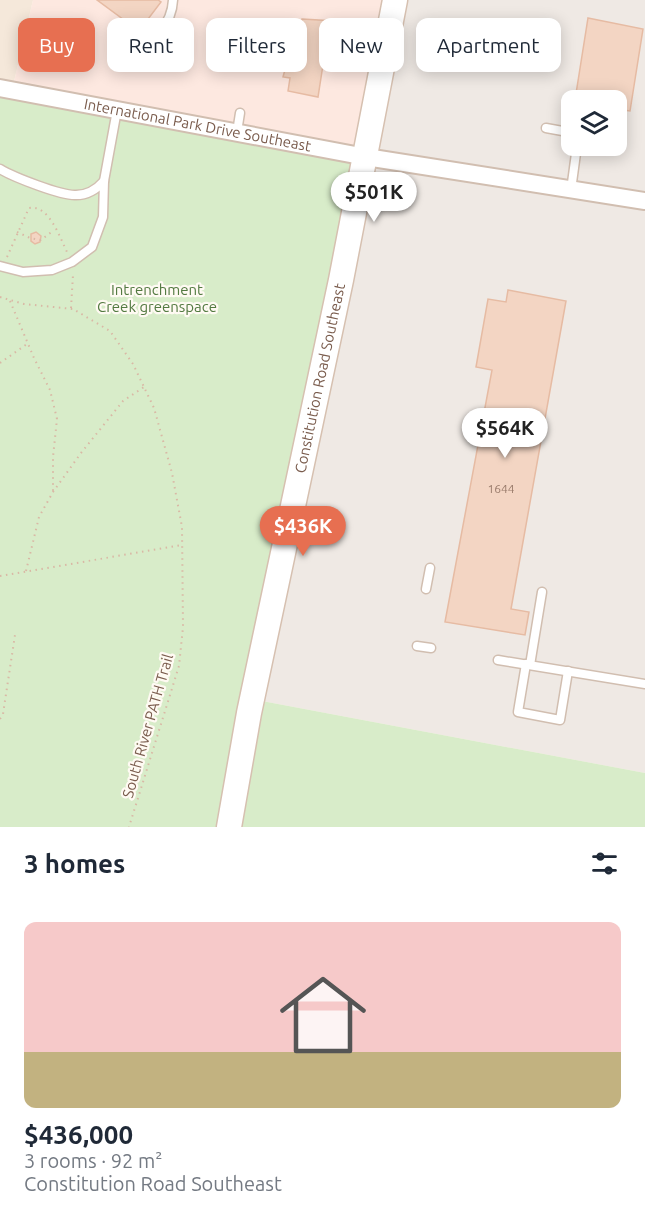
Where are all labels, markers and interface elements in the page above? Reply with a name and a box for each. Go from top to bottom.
chip: Buy [18,18,95,72]
chip: Rent [107,18,194,72]
chip: Filters [206,18,307,72]
chip: New [319,18,404,72]
chip: Apartment [416,18,561,72]
map controls [561,90,627,156]
button: layers [561,90,627,156]
street label: International Park Drive Southeast [83,95,313,155]
pin: $501K [332,172,416,223]
text: $501K [345,180,403,203]
park label: Intrenchment Creek greenspace [97,281,217,315]
street label: Constitution Road Southeast [291,282,348,475]
pin: $564K [463,408,547,459]
text: $564K [476,416,534,439]
house number: 1644 [487,482,515,495]
pin: $436K [261,506,345,557]
text: $436K [274,514,332,537]
street label: South River PATH Trail [119,652,176,800]
icon: filters [588,847,621,880]
text: 3 homes [24,849,125,878]
icon: home [269,961,377,1069]
text: $436,000 [24,1120,133,1149]
text: 3 rooms · 92 m² [24,1149,162,1172]
text: Constitution Road Southeast [24,1172,282,1195]

